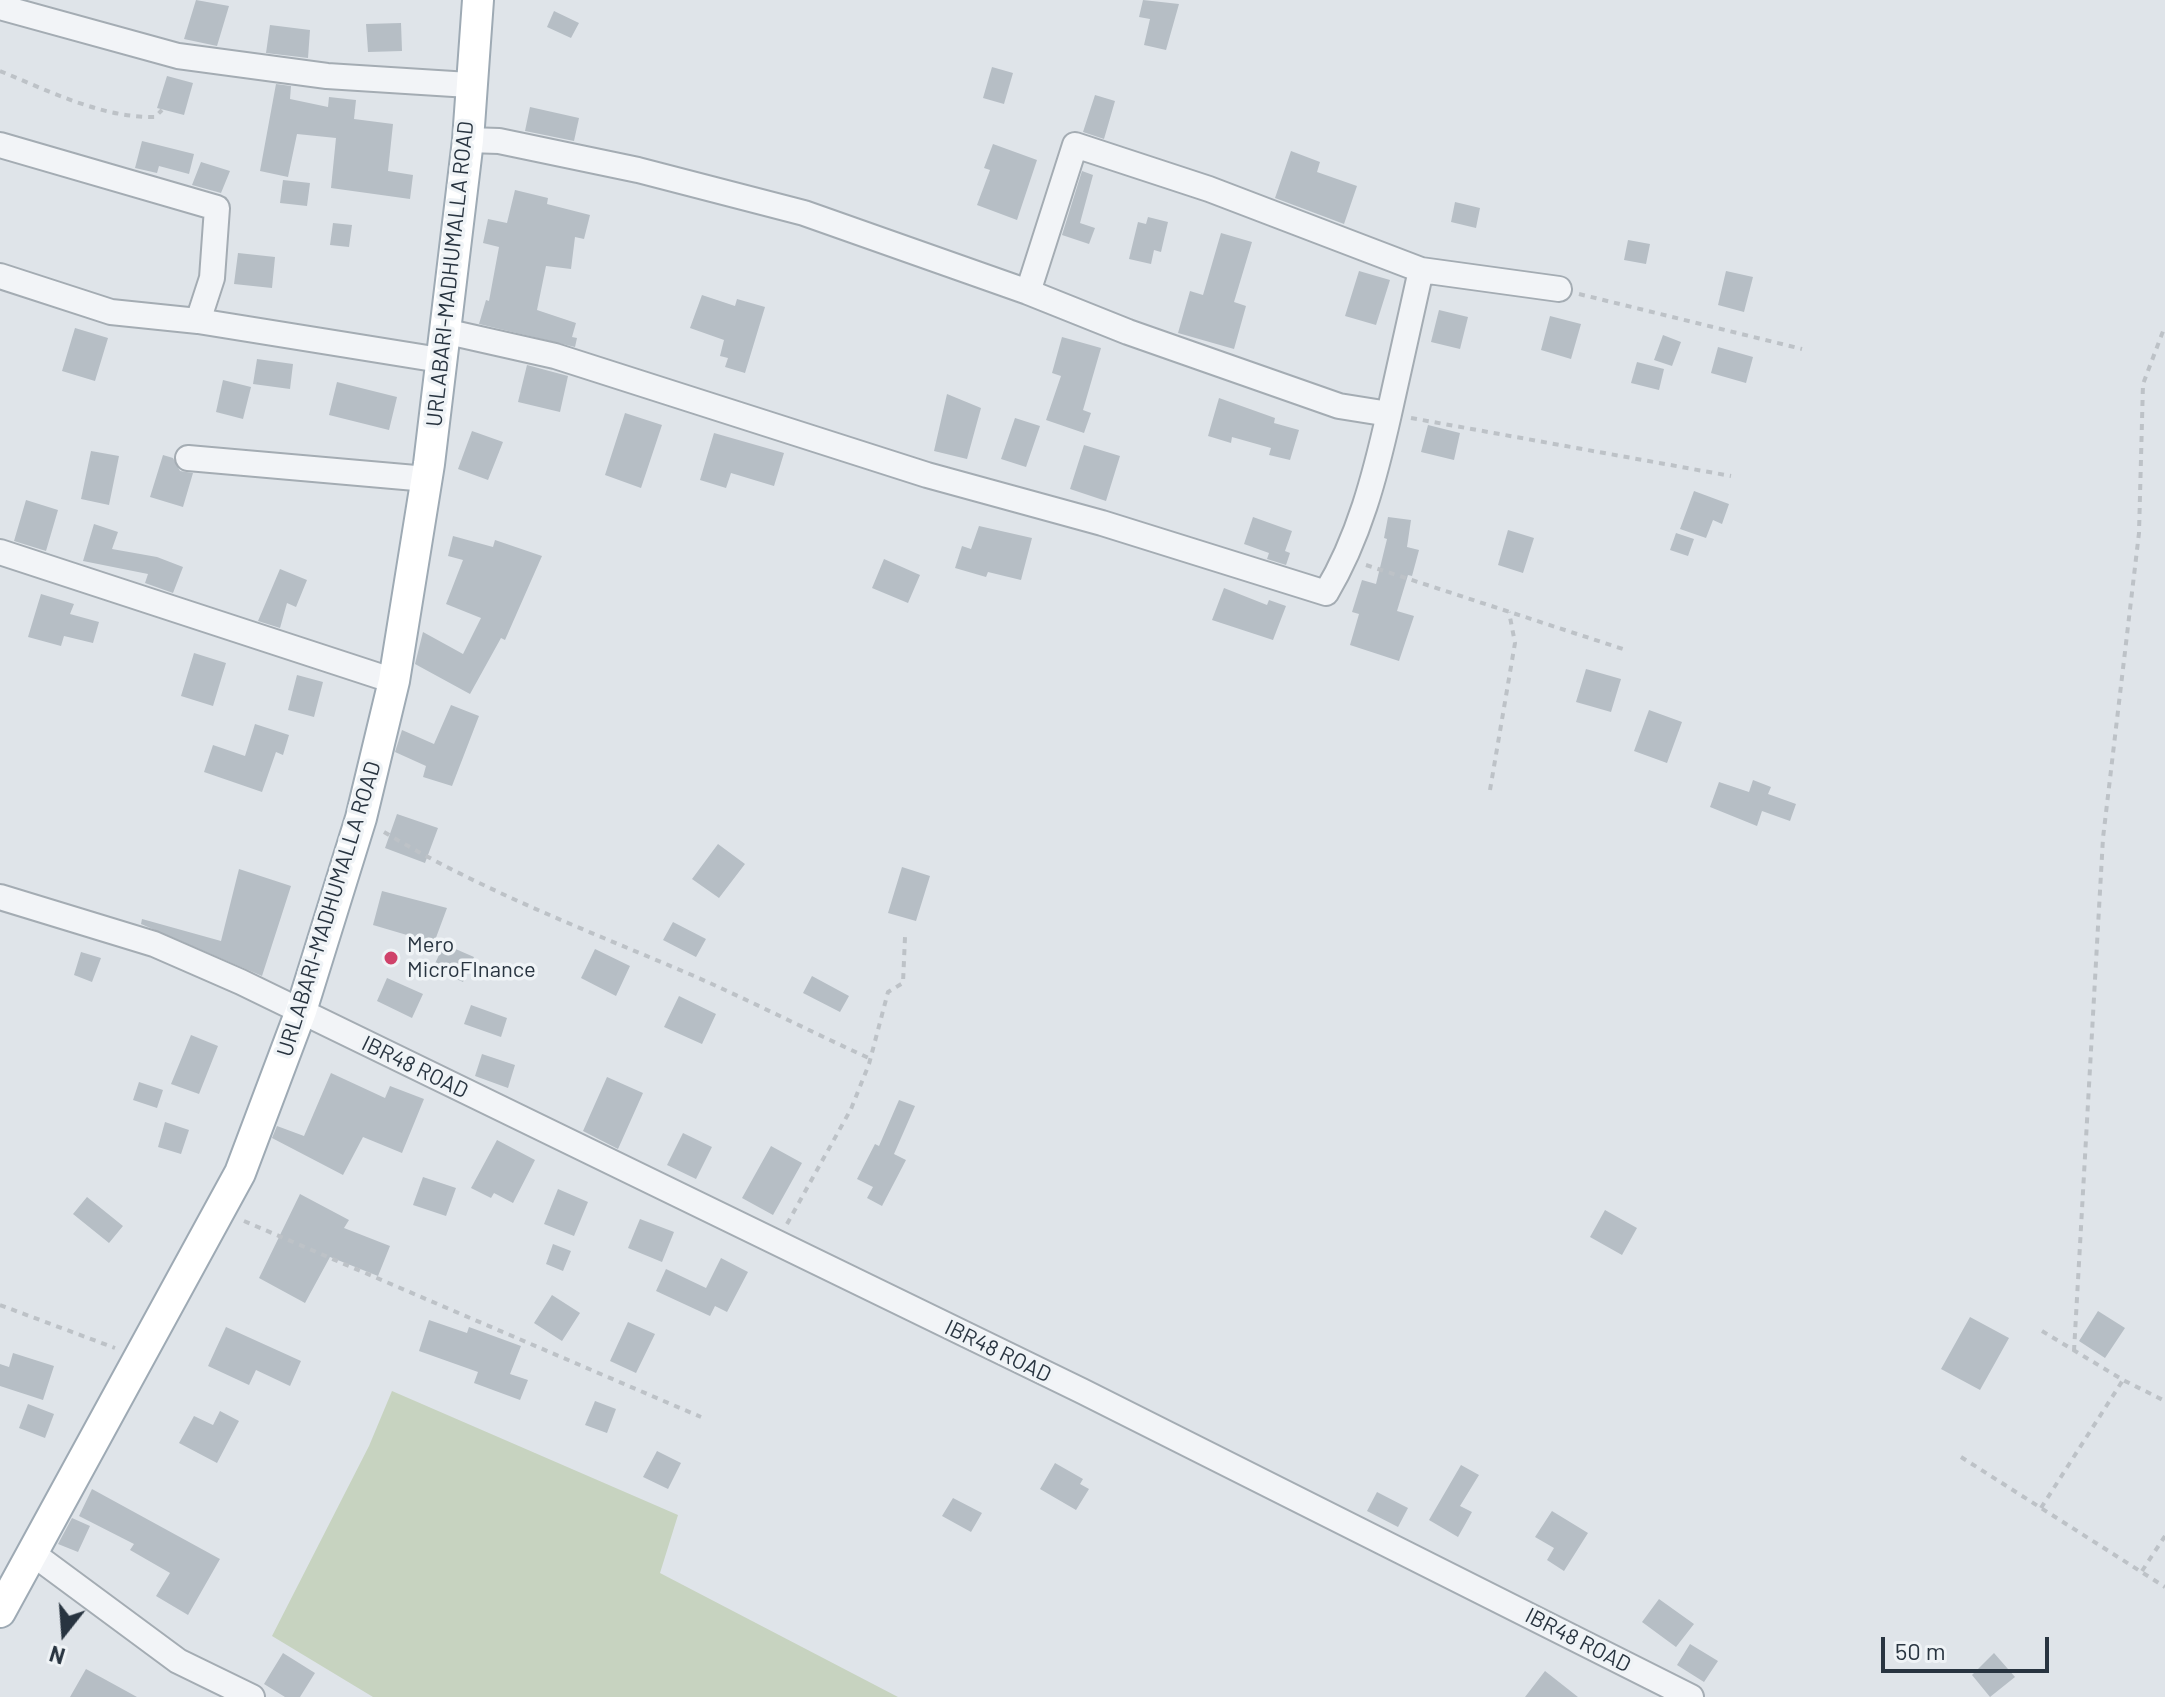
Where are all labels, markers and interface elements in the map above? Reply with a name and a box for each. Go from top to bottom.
street label: URLABARI-MADHUMALLA ROAD [421,120,479,428]
street label: URLABARI-MADHUMALLA ROAD [271,758,387,1060]
place label: Mero MicroFInance [407,932,536,984]
marker: Mero MicroFInance [382,949,400,967]
street label: IBR48 ROAD [358,1030,472,1104]
street label: IBR48 ROAD [941,1314,1055,1388]
north arrow [24,1593,104,1673]
street label: IBR48 ROAD [1521,1602,1635,1678]
scale bar [1885,1621,2053,1671]
text: 50 m [1895,1636,1946,1665]
text: N [46,1641,68,1671]

